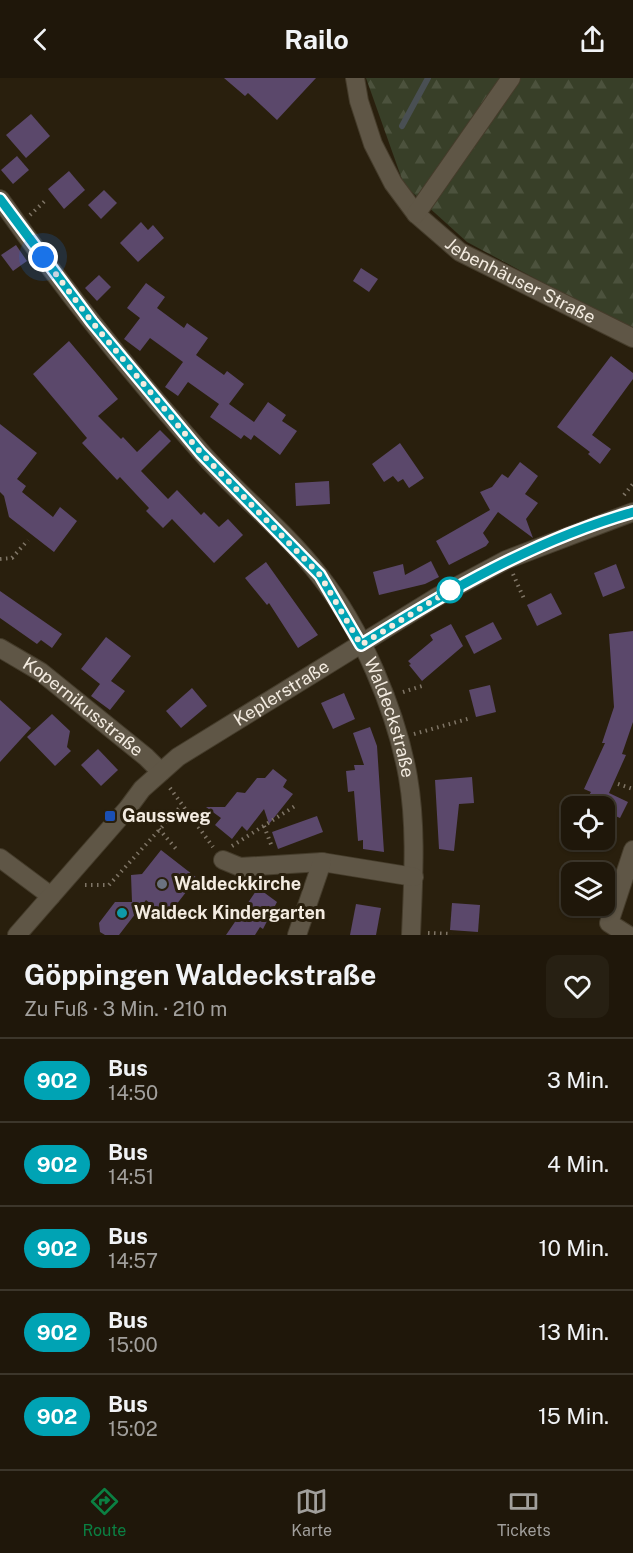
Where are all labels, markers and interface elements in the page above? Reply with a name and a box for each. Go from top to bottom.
icon: back [24,23,57,56]
text: Railo [284,23,349,55]
icon: share [576,23,609,56]
street label: Jebenhäuser Straße [441,233,599,328]
your location [28,242,58,272]
unlabelled marker [437,577,463,603]
street label: Kopernikusstraße [19,653,148,761]
street label: Waldeckstraße [360,654,419,779]
street label: Keplerstraße [230,655,333,730]
map controls [561,796,615,916]
button: locate [561,796,615,850]
place label: Gaussweg [122,805,211,826]
marker: Gaussweg [103,809,117,823]
button: layers [561,862,615,916]
place label: Waldeckkirche [174,873,301,894]
marker: Waldeckkirche [155,877,169,891]
place label: Waldeck Kindergarten [134,902,326,923]
marker: Waldeck Kindergarten [115,906,129,920]
button: heart [546,955,609,1018]
text: Göppingen Waldeckstraße [24,958,376,991]
text: Zu Fuß · 3 Min. · 210 m [24,997,227,1021]
text: Bus [108,1055,148,1081]
text: 3 Min. [547,1067,609,1093]
text: 902 [37,1068,77,1093]
text: 14:50 [108,1081,158,1105]
text: Bus [108,1139,148,1165]
text: 4 Min. [547,1151,609,1177]
text: 902 [37,1152,77,1177]
text: 14:51 [108,1165,154,1189]
text: Bus [108,1223,148,1249]
text: 10 Min. [539,1235,609,1261]
text: 902 [37,1236,77,1261]
text: 14:57 [108,1249,158,1273]
text: Bus [108,1307,148,1333]
text: 13 Min. [538,1319,609,1345]
text: 902 [37,1320,77,1345]
text: 15:00 [108,1333,158,1357]
text: Bus [108,1391,148,1417]
text: 15 Min. [538,1403,609,1429]
text: 902 [37,1404,77,1429]
text: 15:02 [108,1417,158,1441]
tab: Route [82,1485,126,1540]
tab: Karte [291,1485,332,1540]
tab: Tickets [497,1485,551,1540]

